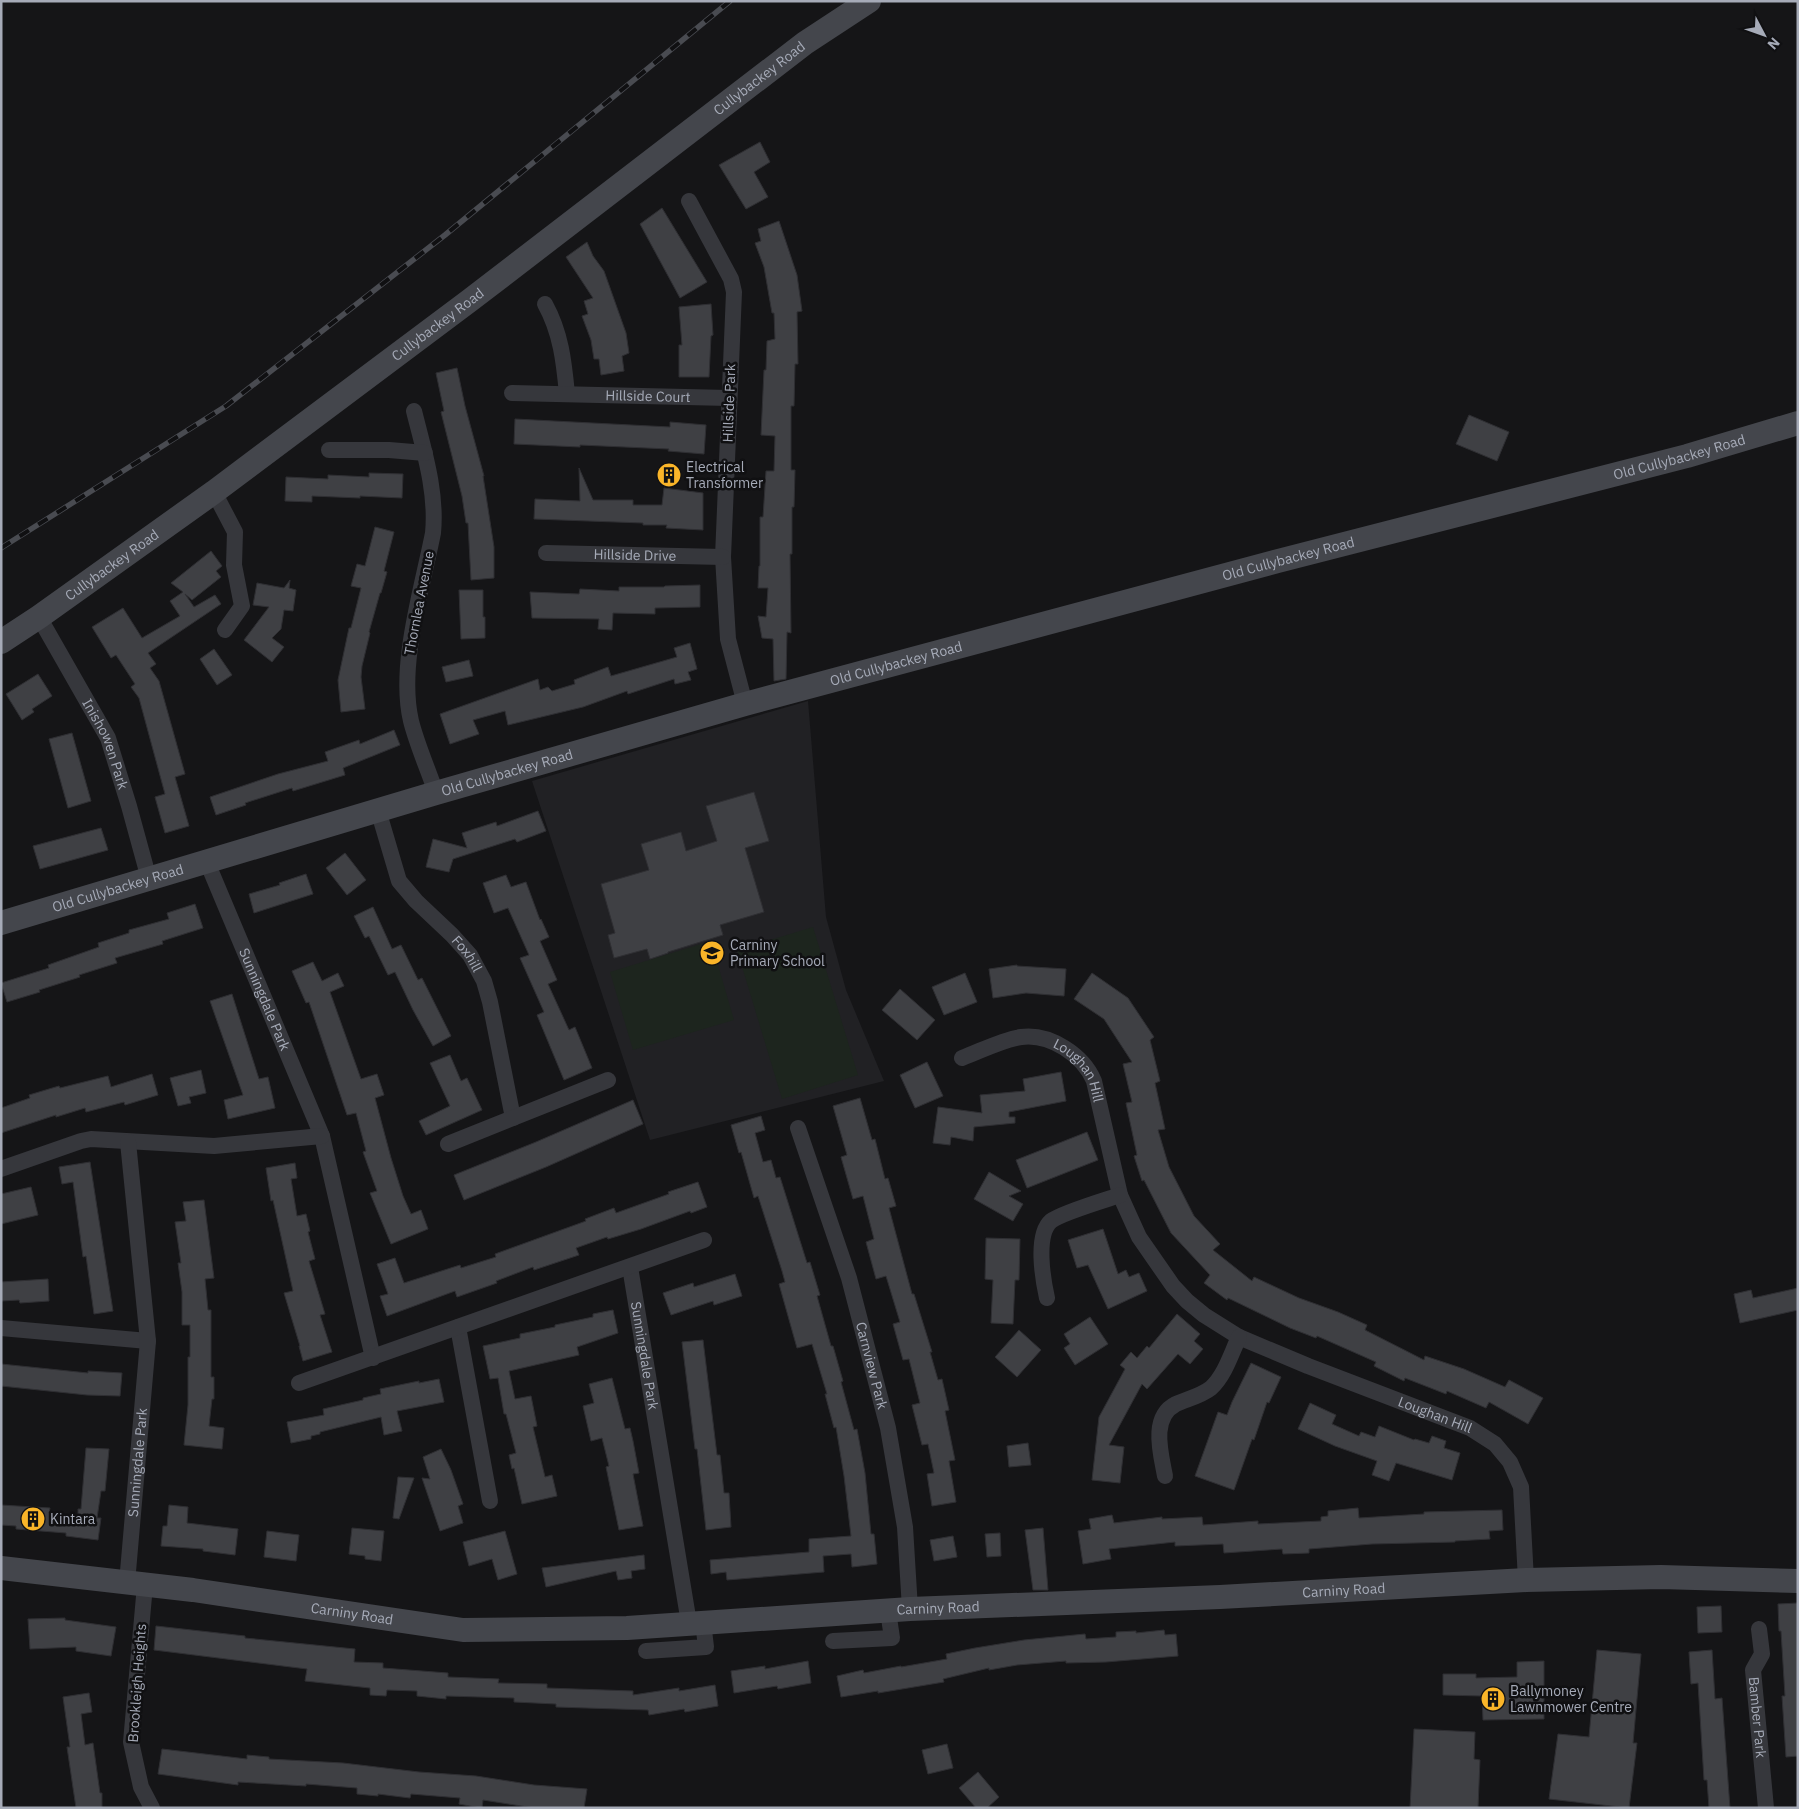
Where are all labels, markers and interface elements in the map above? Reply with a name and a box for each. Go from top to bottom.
north arrow [1739,10,1789,60]
text: N [1764,34,1784,53]
street label: Cullybackey Road [710,37,809,119]
street label: Cullybackey Road [388,284,487,365]
street label: Hillside Park [719,363,739,443]
street label: Hillside Court [605,386,691,406]
street label: Old Cullybackey Road [1611,430,1747,484]
place label: Electrical Transformer [686,458,763,492]
building icon: Electrical Transformer [656,462,682,488]
street label: Cullybackey Road [61,525,162,605]
street label: Old Cullybackey Road [1220,533,1356,585]
street label: Hillside Drive [593,545,677,565]
street label: Thornlea Avenue [400,549,438,657]
street label: Old Cullybackey Road [828,637,964,690]
street label: Inishowen Park [78,695,133,792]
street label: Old Cullybackey Road [439,745,575,800]
street label: Old Cullybackey Road [50,860,186,916]
street label: Foxhill [448,932,487,975]
place label: Carniny Primary School [730,936,825,970]
school or university icon: Carniny Primary School [699,940,725,966]
street label: Sunningdale Park [235,945,294,1054]
street label: Loughan Hill [1051,1034,1108,1104]
street label: Sunningdale Park [627,1300,663,1412]
street label: Carnview Park [852,1320,892,1412]
street label: Loughan Hill [1396,1392,1475,1437]
street label: Sunningdale Park [124,1406,151,1518]
building icon: Kintara [20,1506,46,1532]
place label: Kintara [50,1510,96,1528]
street label: Carniny Road [1302,1579,1386,1601]
street label: Carniny Road [896,1597,980,1619]
street label: Carniny Road [310,1599,394,1629]
street label: Brookleigh Heights [124,1623,150,1743]
street label: Bamber Park [1745,1676,1770,1759]
place label: Ballymoney Lawnmower Centre [1510,1682,1632,1716]
building icon: Ballymoney Lawnmower Centre [1480,1686,1506,1712]

